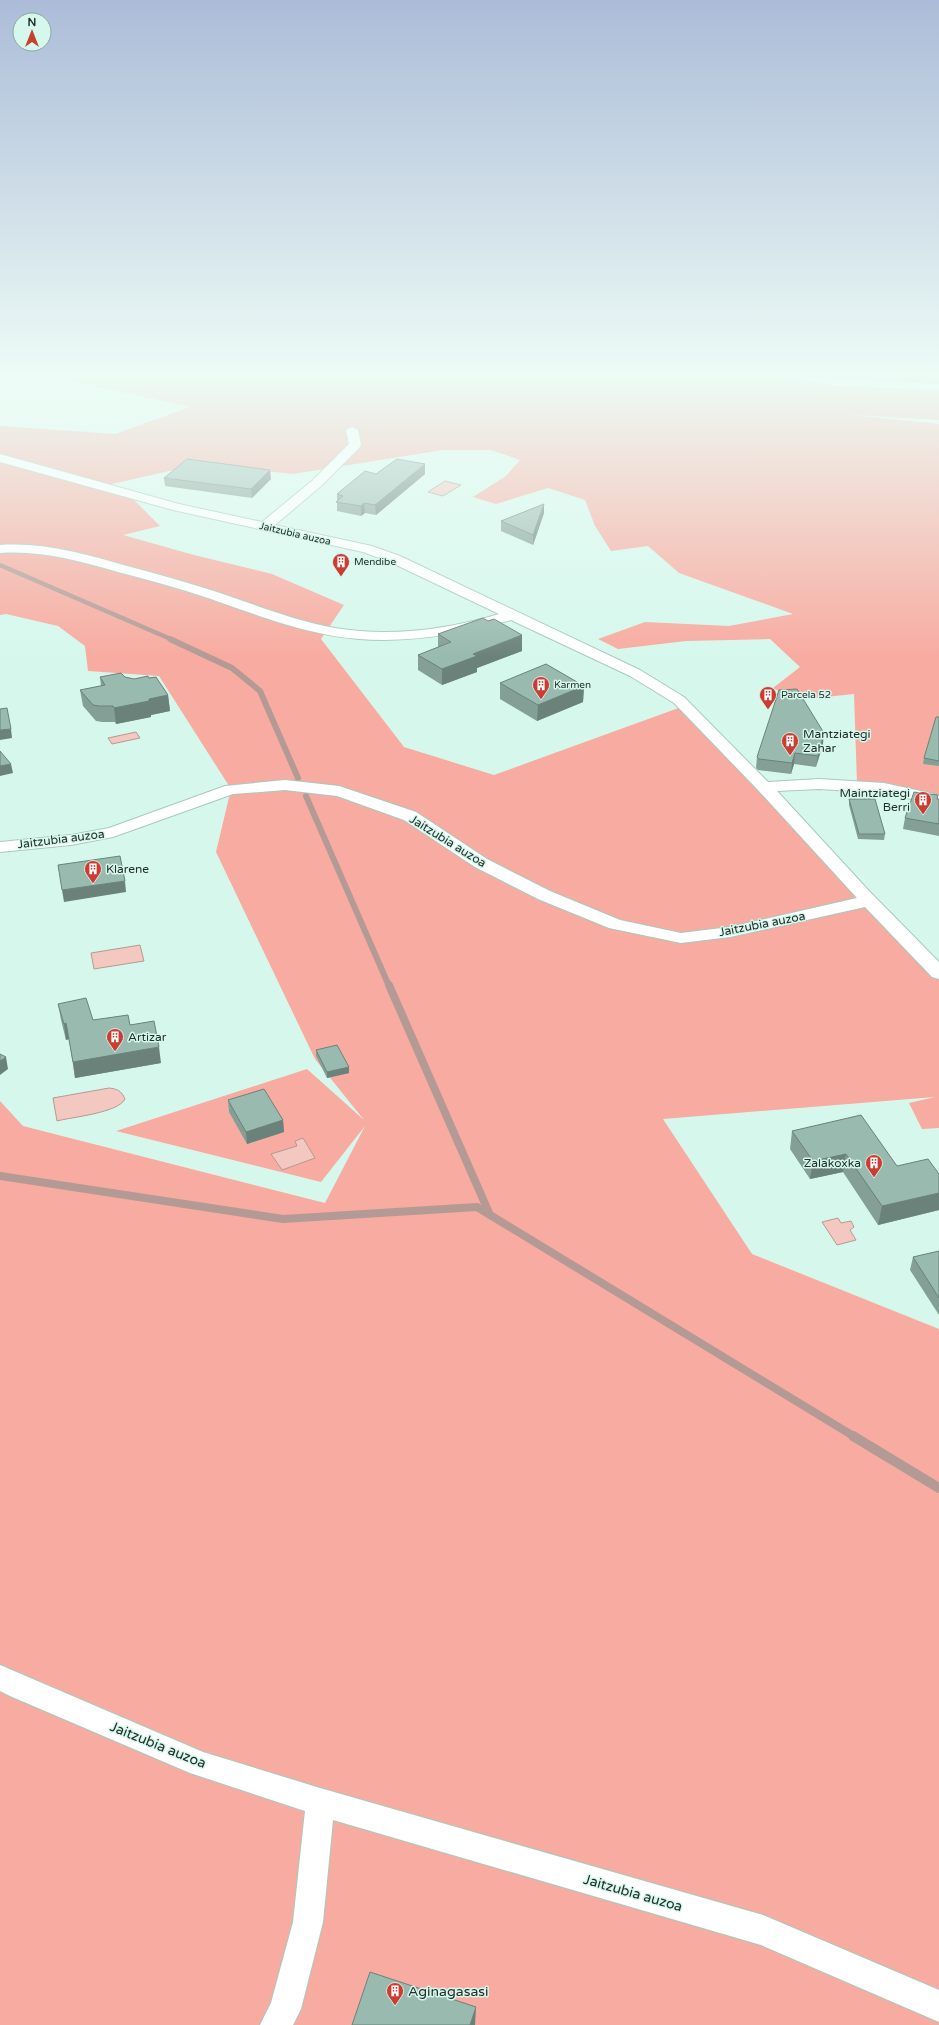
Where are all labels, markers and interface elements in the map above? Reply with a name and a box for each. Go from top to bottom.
north arrow [12,12,52,52]
text: N [28,16,36,29]
street label: Jaitzubia auzoa [258,520,332,548]
building icon: Mendibe [331,552,351,577]
place label: Mendibe [354,556,396,568]
building icon: Karmen [531,675,551,700]
place label: Karmen [554,679,591,691]
building icon: Parcela 52 [758,685,778,710]
place label: Parcela 52 [781,689,831,701]
place label: Mantziategi Zahar [803,727,871,755]
building icon: Mantziategi Zahar [780,731,800,756]
place label: Maintziategi Berri [840,786,910,814]
building icon: Maintziategi Berri [913,790,933,815]
street label: Jaitzubia auzoa [407,812,489,870]
street label: Jaitzubia auzoa [17,827,105,851]
building icon: Klarene [83,859,103,884]
place label: Klarene [106,862,149,876]
street label: Jaitzubia auzoa [718,909,806,939]
building icon: Artizar [105,1027,125,1052]
place label: Artizar [128,1030,167,1044]
building icon: Zalakoxka [864,1153,884,1178]
place label: Zalakoxka [804,1156,861,1170]
street label: Jaitzubia auzoa [107,1718,209,1772]
street label: Jaitzubia auzoa [582,1871,684,1915]
building icon: Aginagasasi [385,1981,405,2006]
place label: Aginagasasi [408,1983,489,2000]

